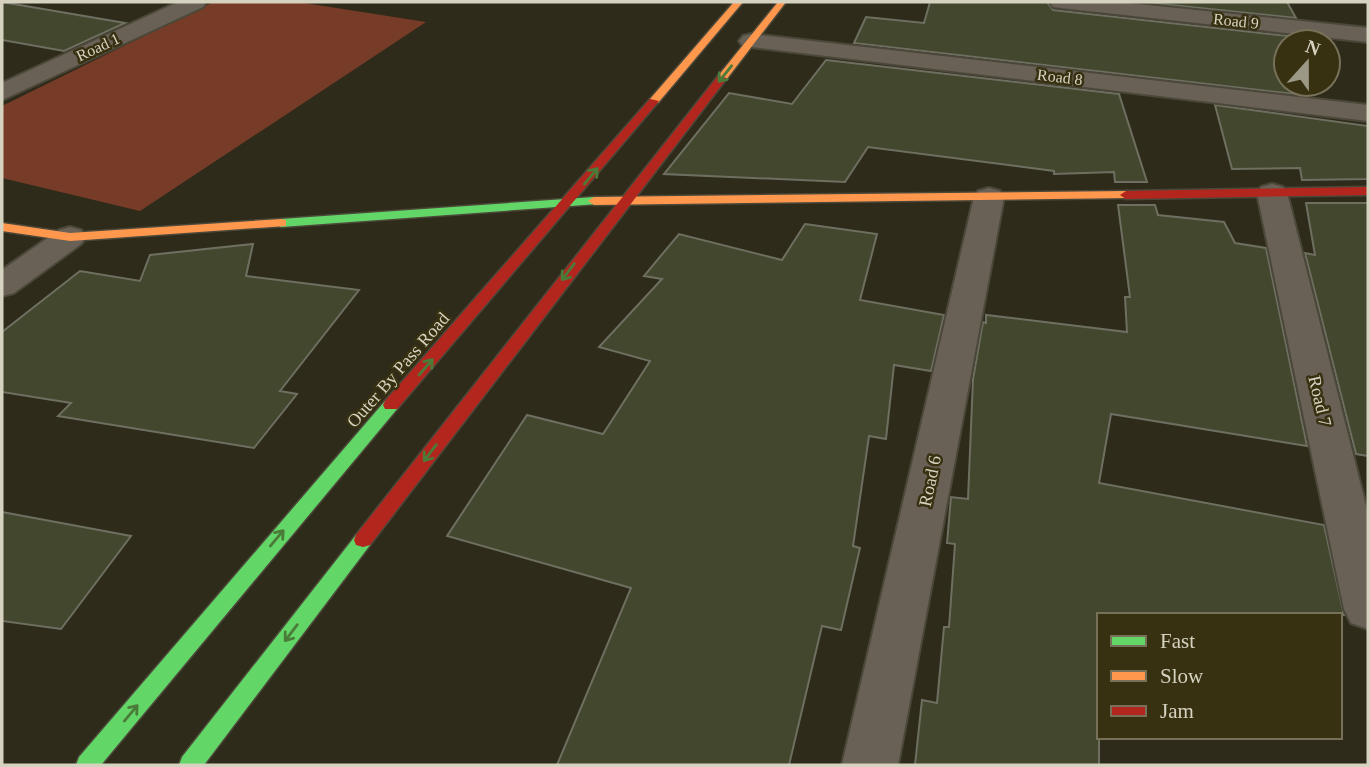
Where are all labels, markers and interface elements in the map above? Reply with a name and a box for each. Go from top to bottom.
street label: Road 9 [1212,10,1260,32]
north arrow [1272,28,1342,98]
street label: Road 1 [74,30,122,64]
text: N [1303,35,1323,60]
one-way arrow [717,65,732,83]
street label: Road 8 [1036,66,1084,88]
one-way arrow [583,167,599,185]
one-way arrow [561,262,576,281]
street label: Outer By Pass Road [343,309,453,431]
one-way arrow [418,358,434,376]
street label: Road 7 [1304,374,1336,428]
one-way arrow [422,443,437,461]
street label: Road 6 [915,454,945,508]
one-way arrow [269,530,285,548]
legend [1097,613,1342,739]
one-way arrow [284,623,299,642]
text: Fast [1160,629,1195,653]
text: Slow [1160,664,1204,688]
text: Jam [1160,699,1194,723]
one-way arrow [123,704,139,722]

